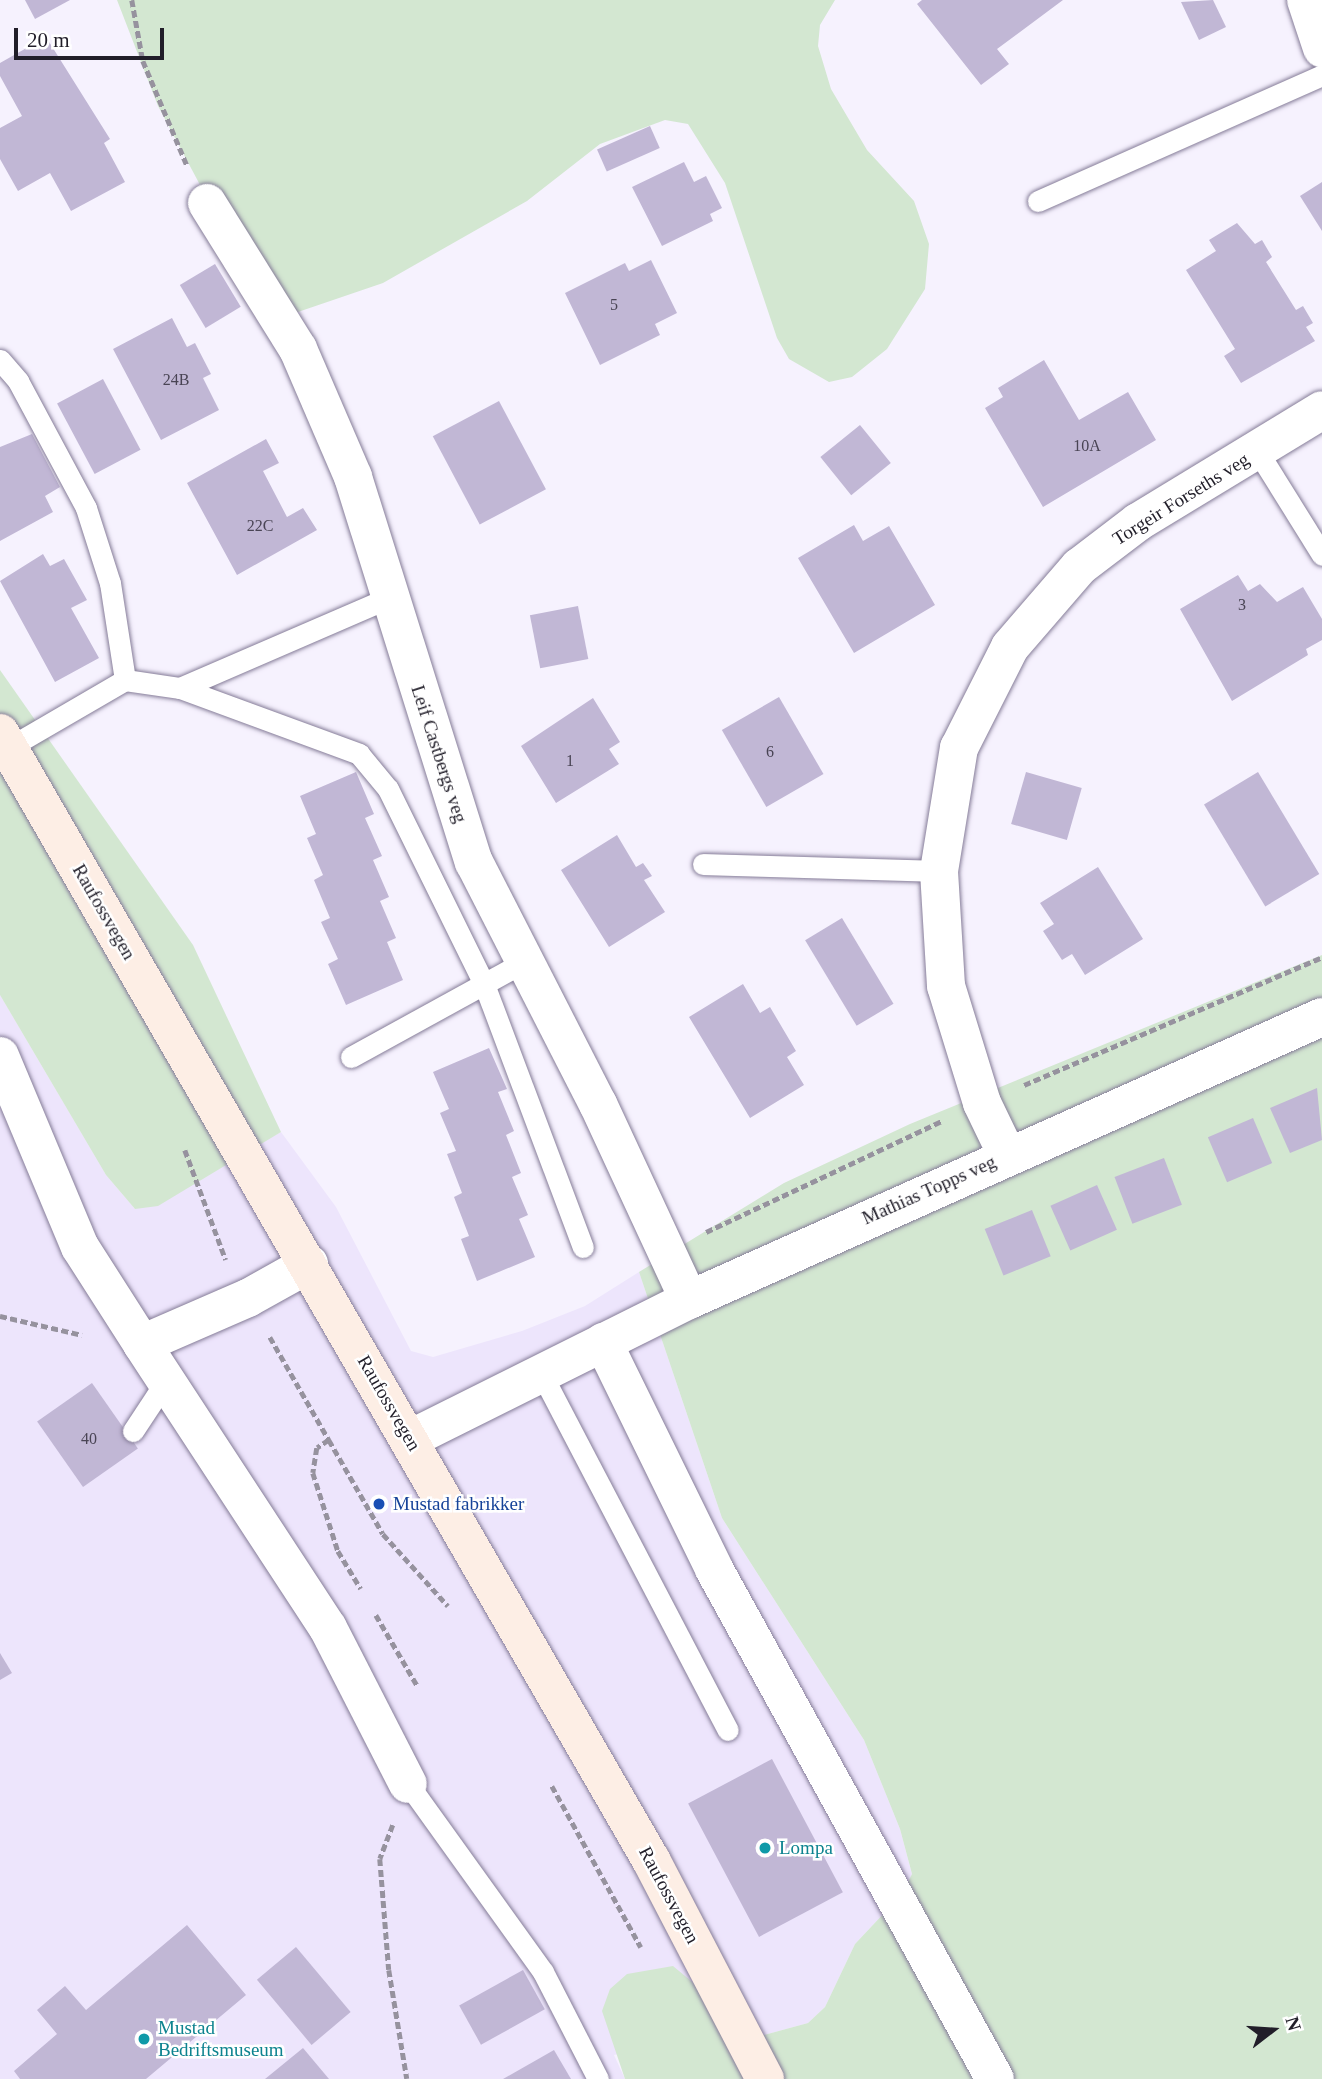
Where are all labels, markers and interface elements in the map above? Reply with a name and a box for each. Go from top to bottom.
scale bar [18,14,168,58]
text: 20 m [27,28,70,52]
house number: 5 [610,295,618,315]
house number: 24B [163,370,189,390]
house number: 10A [1073,436,1101,456]
street label: Torgeir Forseths veg [1109,448,1253,550]
house number: 22C [247,516,273,536]
house number: 3 [1238,595,1246,615]
street label: Leif Castbergs veg [406,682,472,826]
house number: 6 [766,742,774,762]
house number: 1 [566,751,574,771]
street label: Raufossvegen [67,860,141,964]
street label: Mathias Topps veg [858,1150,1000,1230]
street label: Raufossvegen [352,1351,426,1455]
house number: 40 [81,1429,97,1449]
place label: Mustad fabrikker [393,1493,524,1515]
marker: Mustad fabrikker [371,1496,387,1512]
place label: Lompa [779,1837,833,1859]
marker: Lompa [757,1840,773,1856]
street label: Raufossvegen [634,1843,704,1947]
north arrow [1238,1995,1308,2065]
text: N [1282,2014,1306,2033]
place label: Mustad Bedriftsmuseum [158,2017,284,2061]
marker: Mustad Bedriftsmuseum [136,2031,152,2047]

